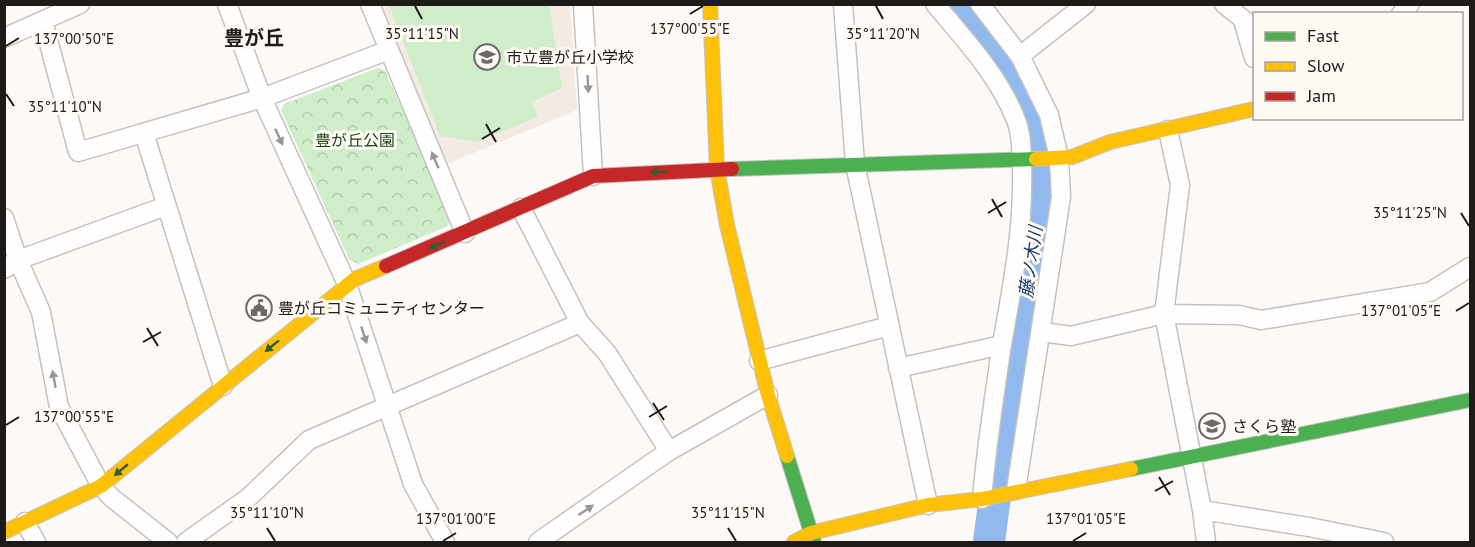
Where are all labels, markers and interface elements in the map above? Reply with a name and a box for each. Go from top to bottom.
legend [1253,12,1463,120]
text: 137°00'55"E [650,19,730,38]
text: 35°11'15"N [385,24,459,43]
text: 35°11'20"N [846,24,920,43]
text: Fast [1307,24,1339,47]
district label: 豊が丘 [224,25,284,51]
text: 137°00'50"E [34,29,114,48]
school or university icon: 市立豊が丘小学校 [472,42,502,72]
place label: 市立豊が丘小学校 [506,47,634,67]
text: Slow [1307,54,1345,77]
one-way arrow [583,74,592,93]
text: Jam [1306,84,1336,107]
text: 35°11'10"N [28,97,102,116]
one-way arrow [275,128,284,145]
park label: 豊が丘公園 [315,130,395,150]
one-way arrow [430,150,440,168]
one-way arrow [649,168,668,177]
text: 35°11'25"N [1373,203,1447,222]
water label: 藤ノ木川 [1014,223,1047,299]
one-way arrow [427,240,445,250]
public building icon: 豊が丘コミュニティセンター [244,293,274,323]
place label: 豊が丘コミュニティセンター [278,298,485,318]
text: 137°01'05"E [1361,301,1441,320]
one-way arrow [360,326,369,344]
one-way arrow [265,339,280,352]
one-way arrow [49,370,58,389]
text: 137°00'55"E [34,407,114,426]
school or university icon: さくら塾 [1197,411,1227,441]
place label: さくら塾 [1232,416,1296,436]
one-way arrow [114,463,129,476]
text: 35°11'10"N [230,503,304,522]
text: 35°11'15"N [691,503,765,522]
one-way arrow [578,504,594,516]
text: 137°01'00"E [416,509,496,528]
text: 137°01'05"E [1046,509,1126,528]

